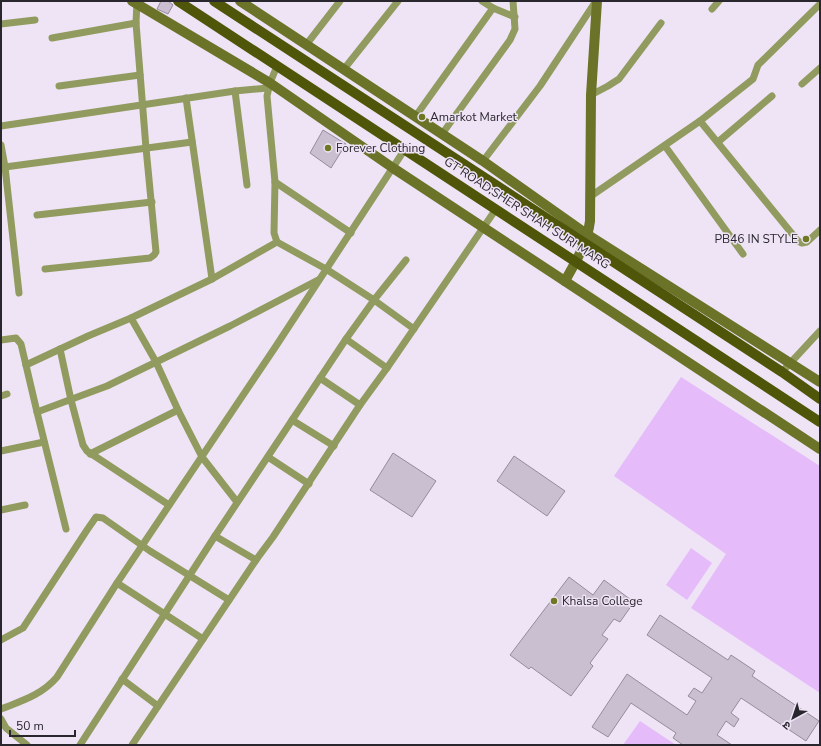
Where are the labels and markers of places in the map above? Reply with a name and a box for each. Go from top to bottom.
place label: Amarkot Market [430,109,518,125]
marker: Amarkot Market [417,112,427,122]
place label: Forever Clothing [336,140,425,156]
marker: Forever Clothing [323,143,333,153]
place label: PB46 IN STYLE [714,231,798,247]
marker: PB46 IN STYLE [801,234,811,244]
place label: Khalsa College [562,593,643,609]
marker: Khalsa College [549,596,559,606]

